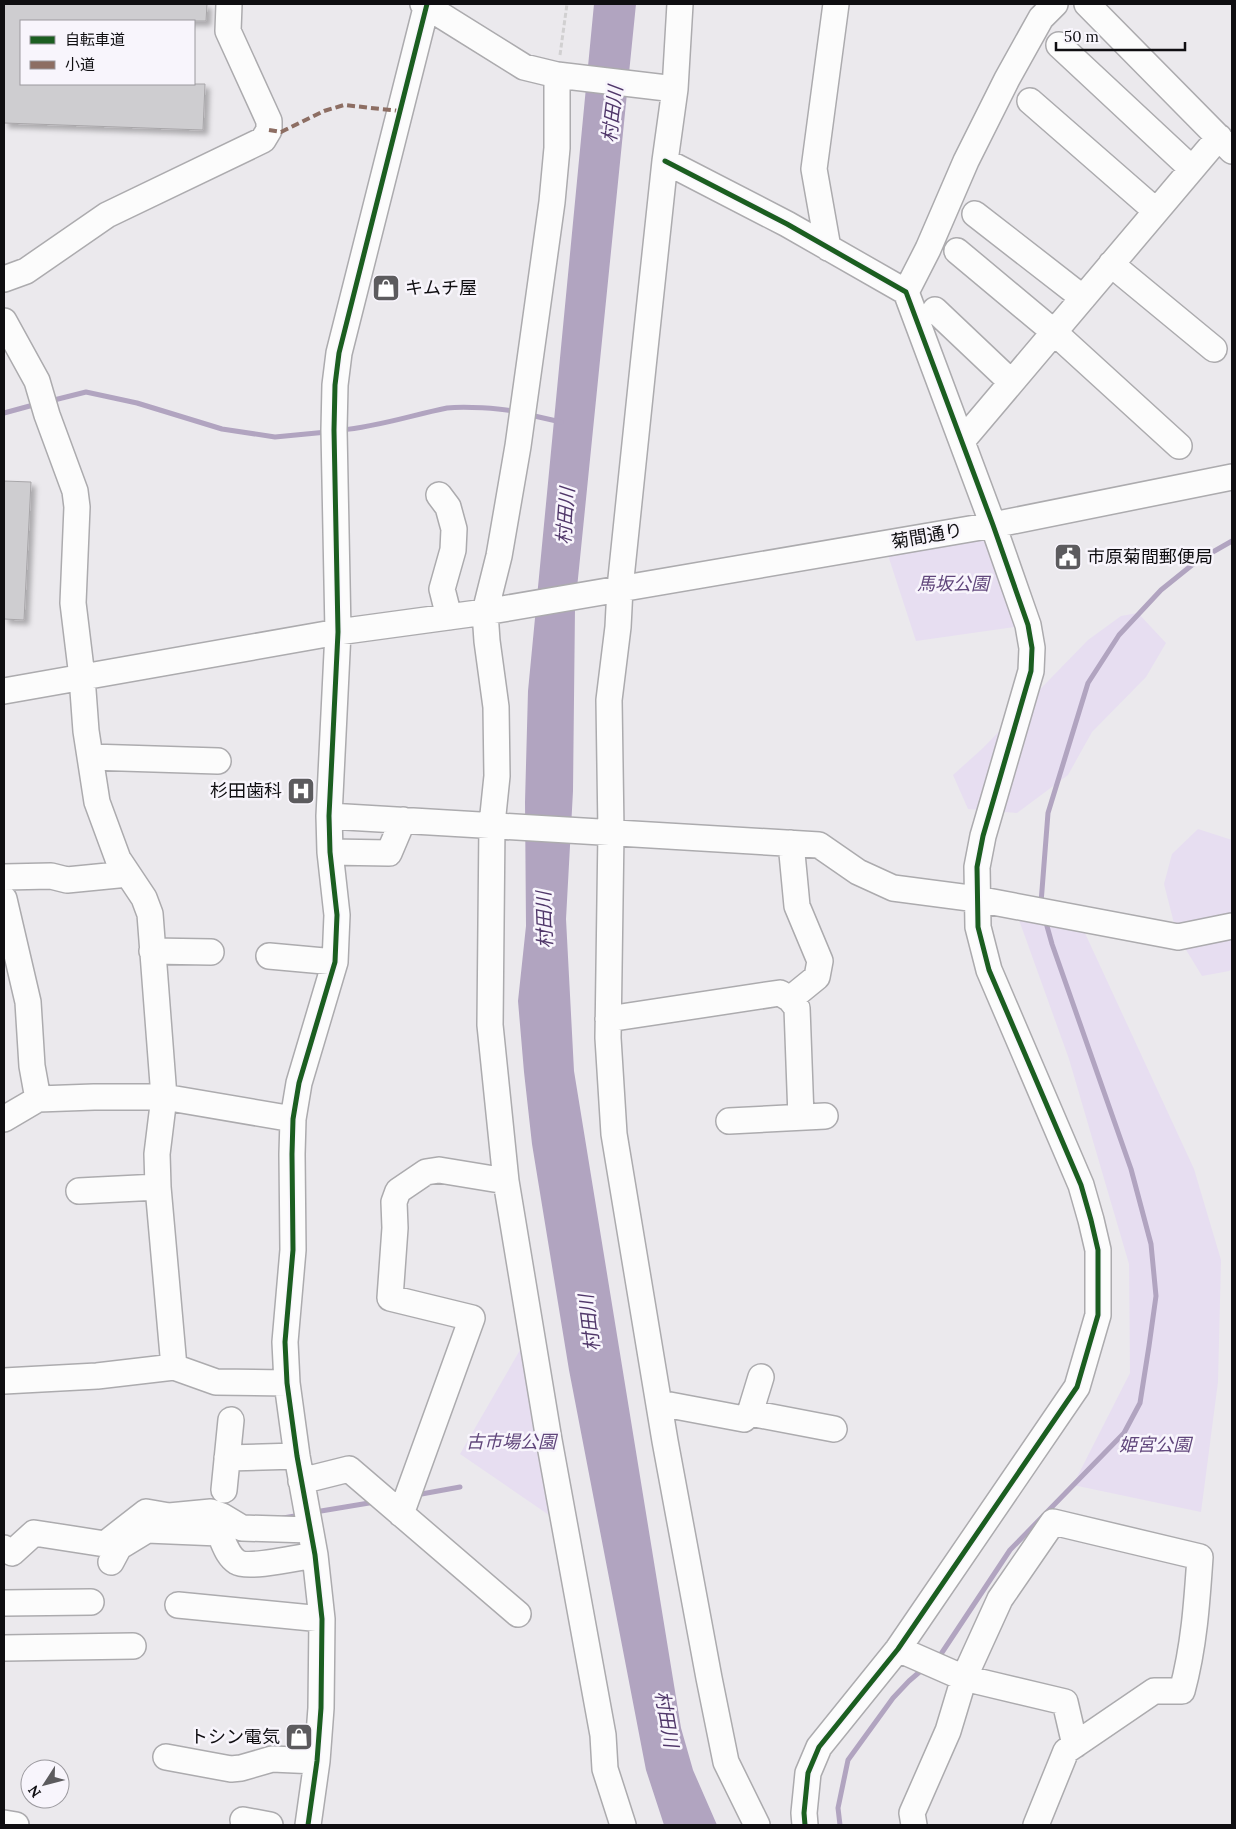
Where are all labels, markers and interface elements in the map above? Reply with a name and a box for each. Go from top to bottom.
legend [20,20,195,85]
scale bar [1056,20,1185,52]
text: 50 m [1064,27,1099,46]
text: 自転車道 [65,30,125,49]
text: 小道 [65,55,95,74]
water label: 村田川 [597,82,628,144]
shop icon: キムチ屋 [371,273,401,303]
place label: キムチ屋 [405,276,477,299]
water label: 村田川 [551,485,579,545]
street label: 菊間通り [889,518,964,553]
public building icon: 市原菊間郵便局 [1053,542,1083,572]
place label: 市原菊間郵便局 [1087,545,1213,568]
park label: 馬坂公園 [917,572,992,595]
hospital icon: 杉田歯科 [286,776,316,806]
place label: 杉田歯科 [210,779,282,802]
water label: 村田川 [531,889,557,949]
water label: 村田川 [573,1291,604,1353]
park label: 古市場公園 [466,1430,559,1453]
park label: 姫宮公園 [1119,1433,1194,1456]
water label: 村田川 [650,1689,684,1751]
shop icon: トシン電気 [284,1722,314,1752]
place label: トシン電気 [190,1725,280,1748]
north arrow [20,1759,70,1809]
text: N [24,1782,45,1801]

